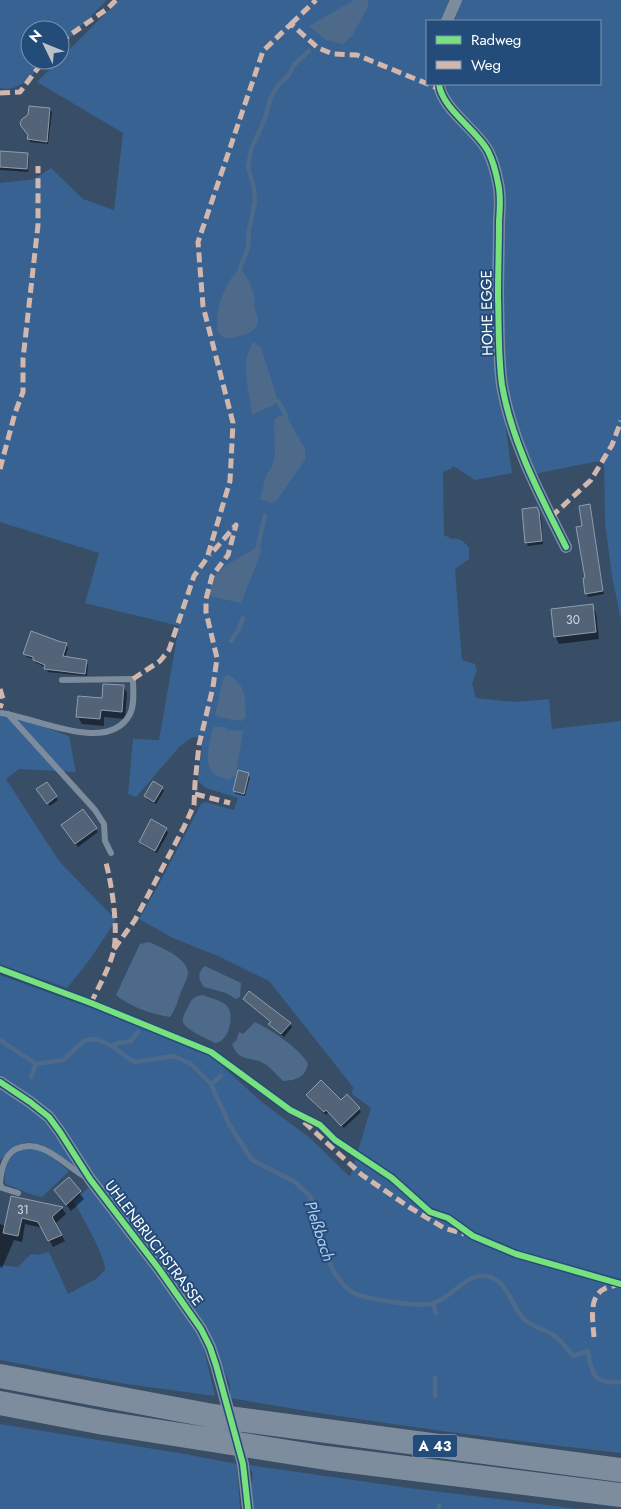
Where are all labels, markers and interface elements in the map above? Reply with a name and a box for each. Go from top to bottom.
north arrow [20,20,70,70]
legend [426,20,601,85]
text: N [24,25,47,47]
text: Radweg [471,29,521,51]
text: Weg [471,54,501,76]
street label: HOHE EGGE [475,270,499,356]
house number: 30 [566,611,580,629]
street label: UHLENBRUCHSTRASSE [99,1176,209,1310]
water label: Pleßbach [299,1198,340,1264]
house number: 31 [17,1201,29,1219]
road number: A 43 [412,1434,458,1458]

